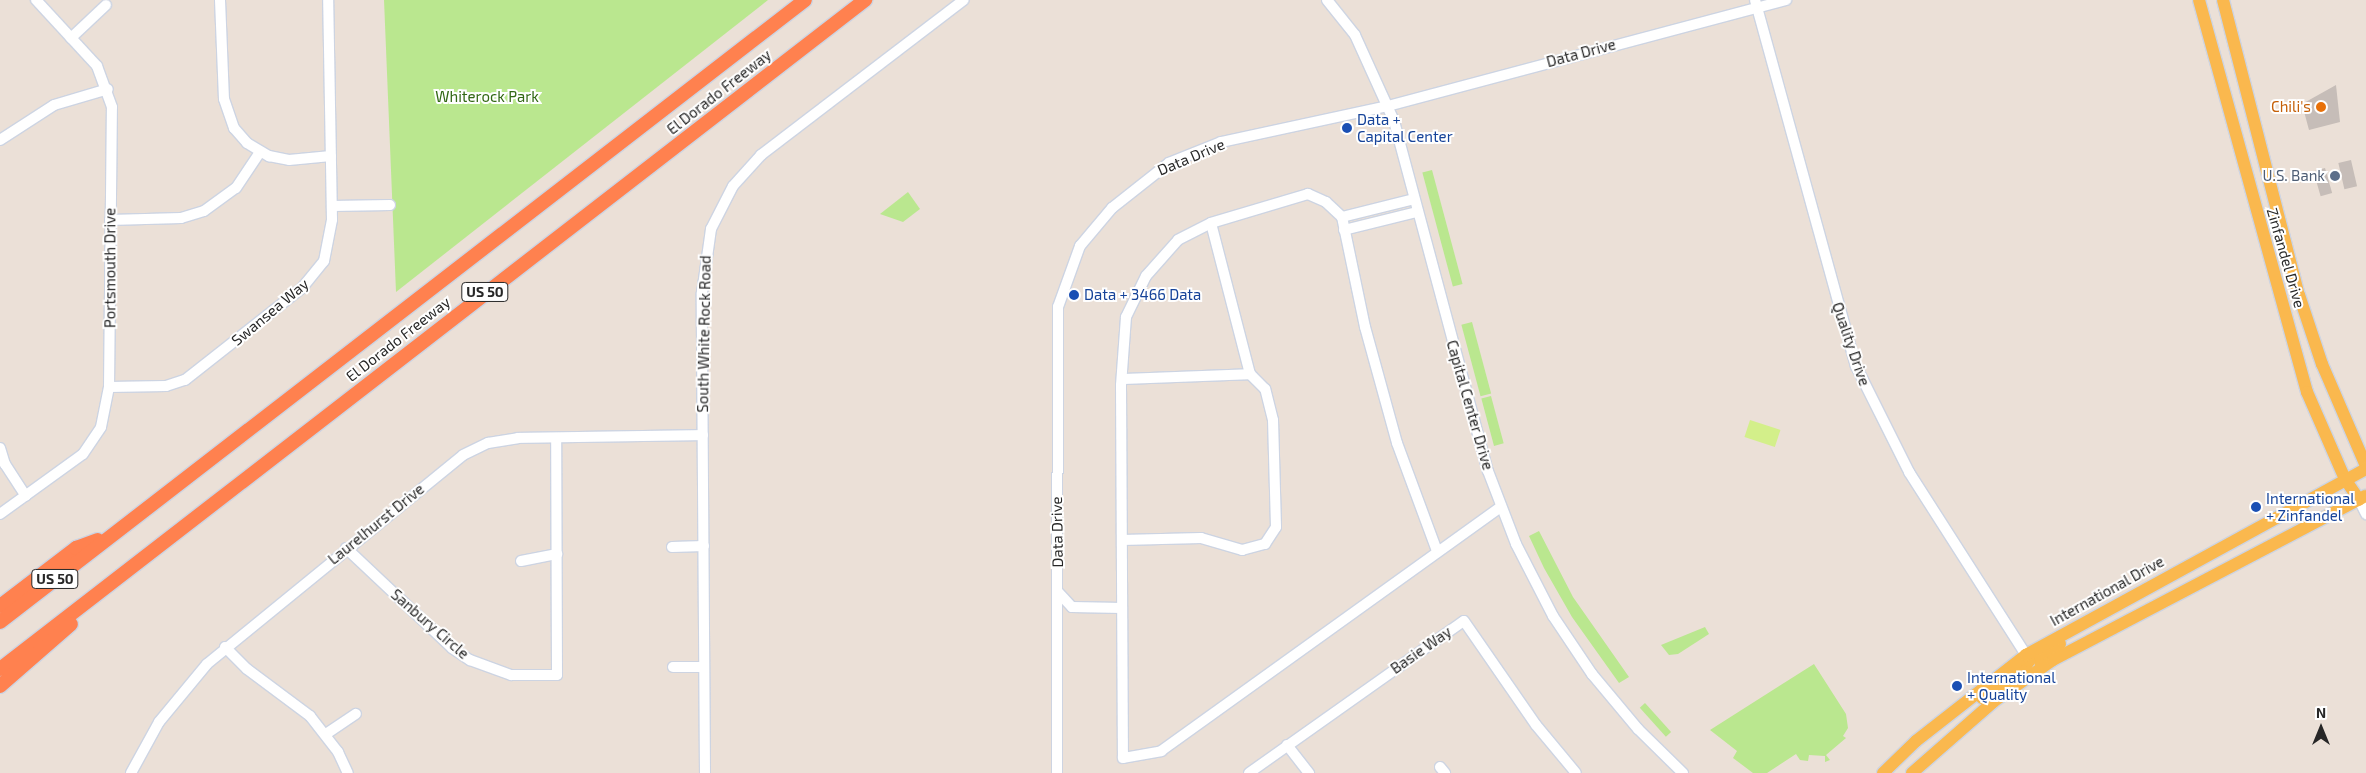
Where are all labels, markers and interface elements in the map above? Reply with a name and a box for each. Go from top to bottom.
street label: Data Drive [1544,35,1618,71]
street label: El Dorado Freeway [663,46,775,138]
park label: Whiterock Park [435,88,539,106]
place label: Chili's [2271,98,2311,116]
marker: Chili's [2315,101,2327,113]
place label: Data + Capital Center [1357,110,1453,145]
marker: Data + Capital Center [1341,122,1353,134]
street label: Data Drive [1155,135,1227,179]
place label: U.S. Bank [2263,167,2325,185]
marker: U.S. Bank [2329,170,2341,182]
street label: Zinfandel Drive [2263,206,2309,310]
street label: Portsmouth Drive [101,208,119,328]
street label: South White Rock Road [694,255,714,413]
street label: Swansea Way [228,275,312,349]
road number: US 50 [461,280,509,304]
place label: Data + 3466 Data [1084,286,1201,304]
marker: Data + 3466 Data [1068,289,1080,301]
street label: El Dorado Freeway [342,293,454,385]
street label: Quality Drive [1828,300,1874,388]
street label: Capital Center Drive [1443,338,1497,472]
street label: Laurelhurst Drive [324,480,428,568]
place label: International + Zinfandel [2266,489,2355,524]
street label: Data Drive [1047,496,1067,568]
marker: International + Zinfandel [2250,501,2262,513]
street label: International Drive [2047,552,2167,630]
road number: US 50 [31,568,79,590]
street label: Sanbury Circle [387,585,473,663]
street label: Basie Way [1387,622,1455,678]
place label: International + Quality [1967,668,2056,703]
marker: International + Quality [1951,680,1963,692]
north arrow [2296,703,2346,753]
text: N [2316,704,2326,721]

